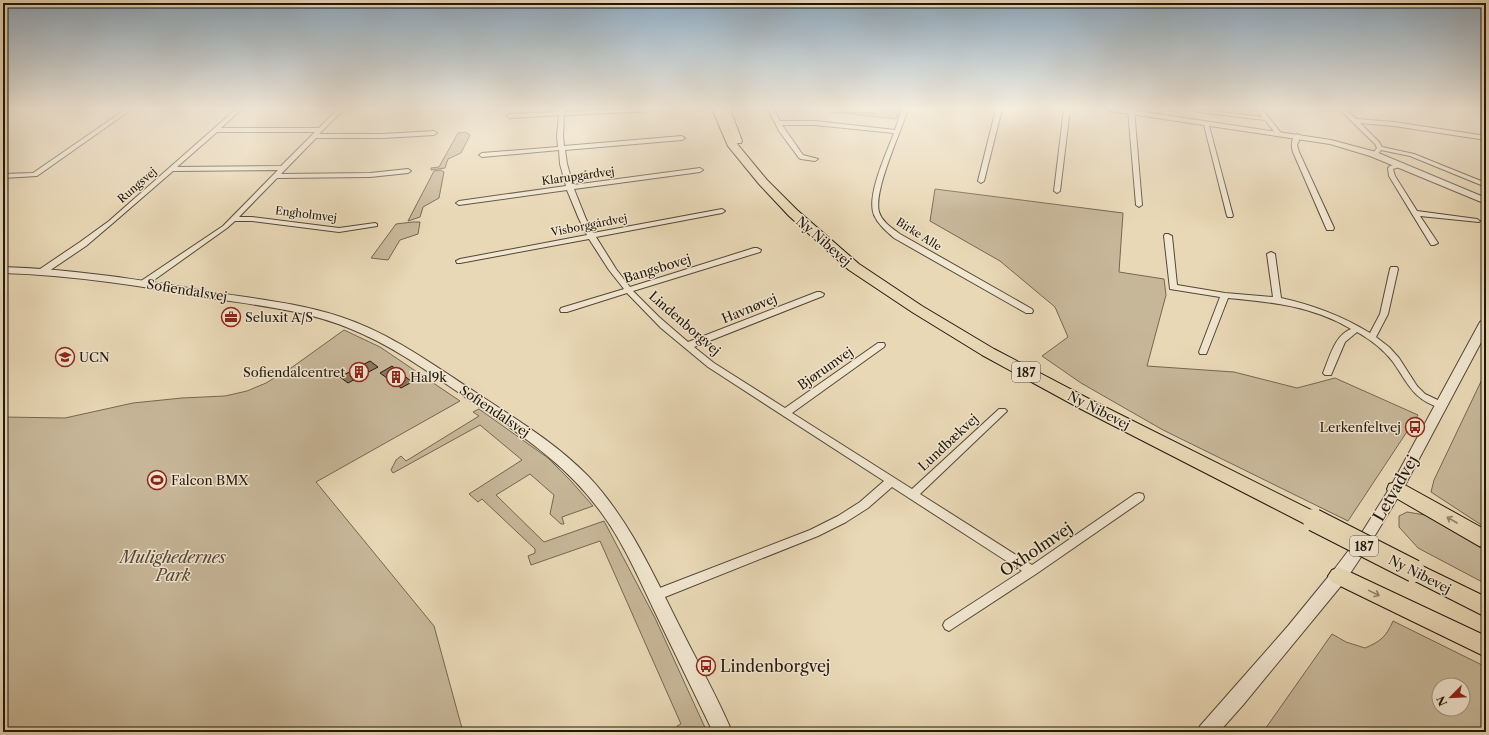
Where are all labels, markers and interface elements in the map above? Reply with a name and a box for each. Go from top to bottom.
street label: Rungsvej [115,164,159,206]
street label: Klarupgårdvej [541,164,615,188]
street label: Engholmvej [274,203,338,225]
street label: Visborggårdvej [549,211,628,239]
street label: Ny Nibevej [793,213,855,269]
street label: Birke Alle [894,215,944,253]
street label: Bangsbovej [621,250,693,286]
street label: Sofiendalsvej [146,276,228,304]
street label: Lindenborgvej [646,288,724,358]
street label: Havnøvej [719,290,779,326]
office icon: Seluxit A/S [220,306,242,328]
place label: Seluxit A/S [245,309,313,325]
street label: Bjørumvej [794,343,856,393]
school or university icon: UCN [54,346,76,368]
place label: UCN [79,349,110,365]
building icon: Sofiendalcentret [348,361,370,383]
road number: 187 [1012,362,1040,382]
place label: Sofiendalcentret [243,364,345,380]
building icon: Hal9k [385,366,407,388]
place label: Hal9k [410,369,447,385]
street label: Sofiendalsvej [457,382,533,440]
street label: Ny Nibevej [1065,387,1133,433]
street label: Lundbækvej [915,410,981,474]
bus stop icon: Lerkenfeltvej [1404,416,1426,438]
place label: Lerkenfeltvej [1319,419,1401,435]
street label: Letvadvej [1368,451,1422,525]
sports icon: Falcon BMX [146,469,168,491]
place label: Falcon BMX [171,472,249,488]
one-way arrow [1446,516,1458,524]
street label: Oxholmvej [996,517,1076,581]
road number: 187 [1350,536,1378,556]
park label: Mulighedernes Park [118,547,226,585]
street label: Ny Nibevej [1386,551,1454,597]
one-way arrow [1368,589,1380,597]
bus stop icon: Lindenborgvej [695,655,717,677]
place label: Lindenborgvej [720,656,830,676]
north arrow [1431,677,1471,717]
text: N [1433,693,1450,708]

